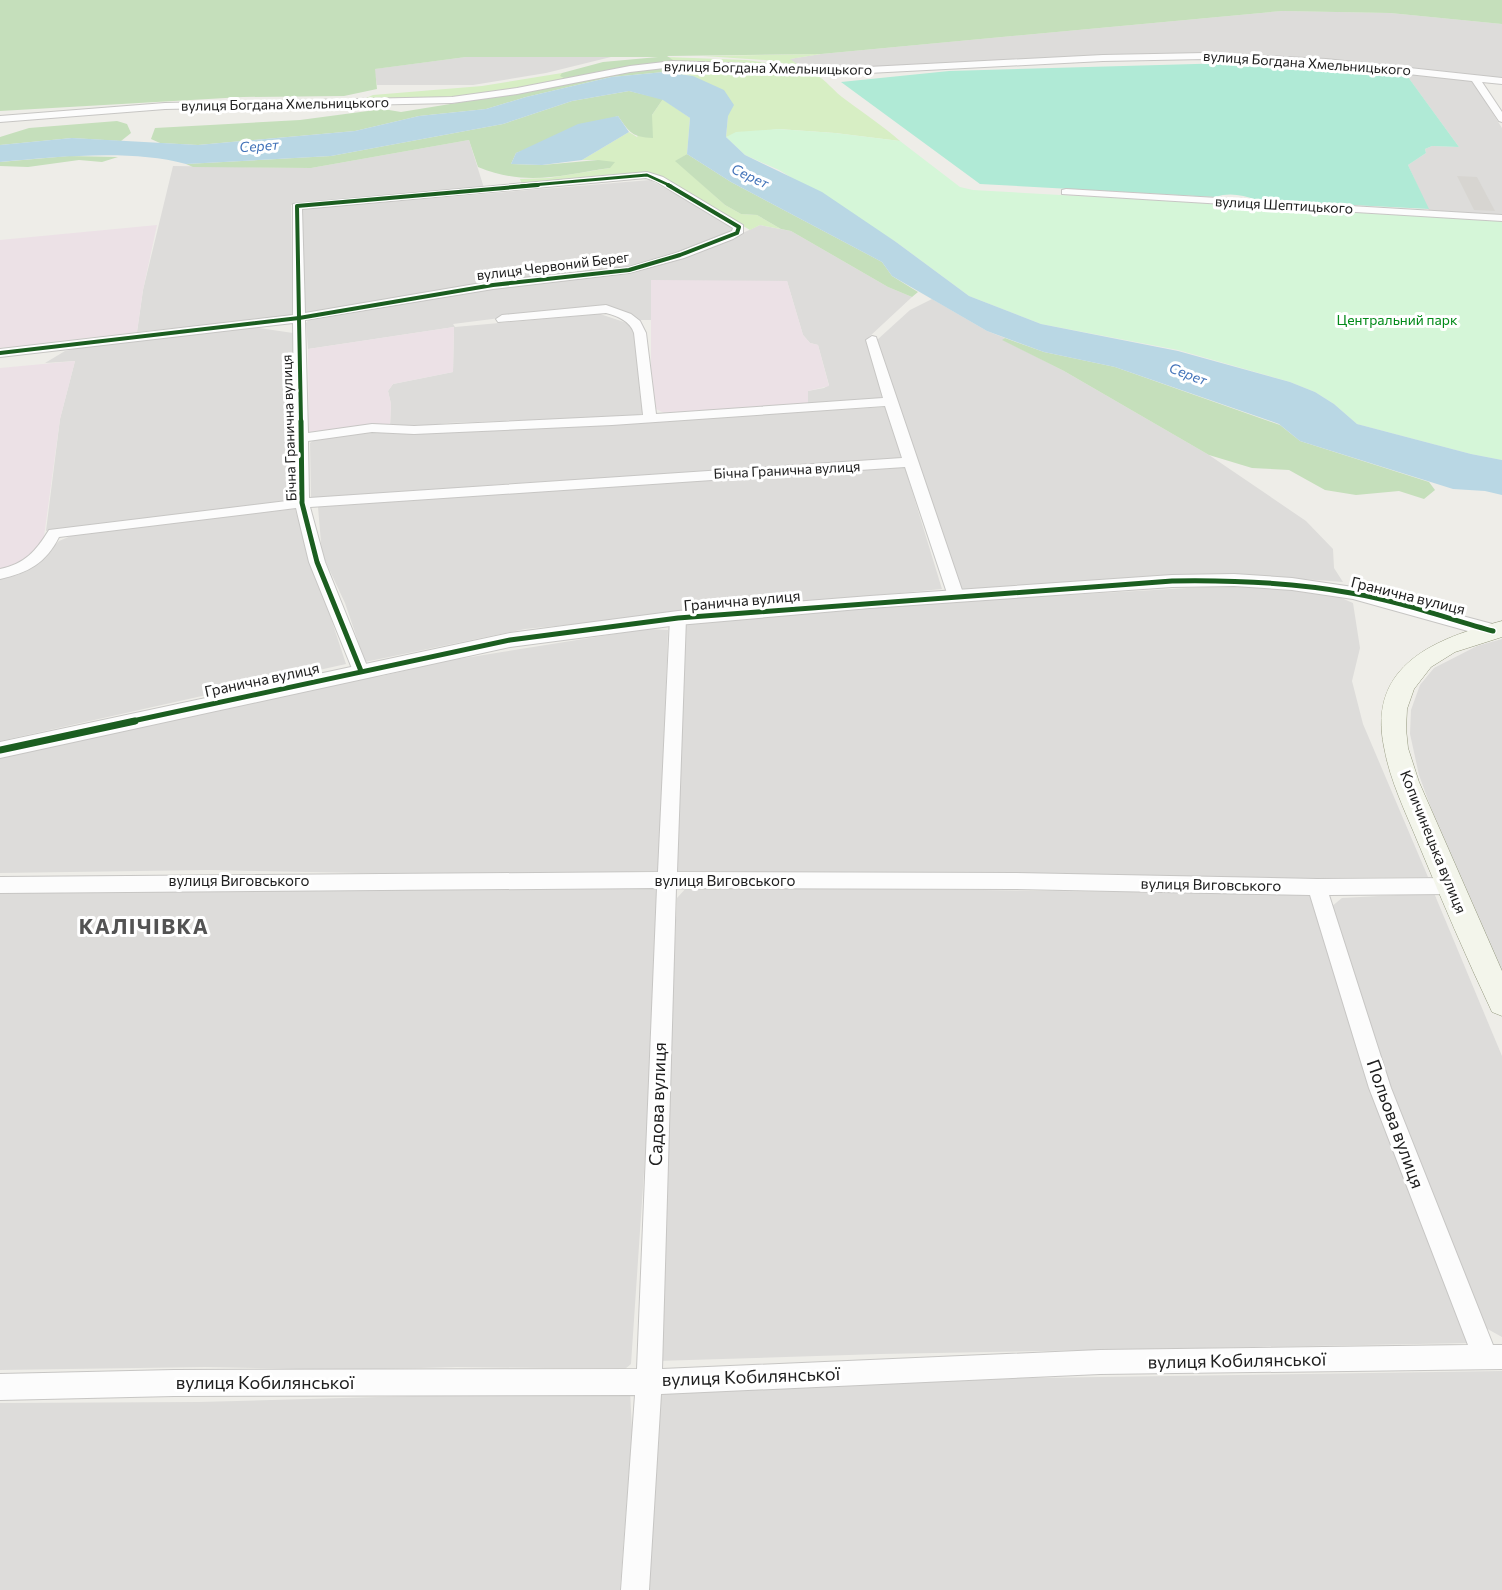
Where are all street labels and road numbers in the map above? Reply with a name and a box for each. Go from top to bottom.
street label: вулиця Богдана Хмельницького [1203,47,1411,78]
street label: вулиця Богдана Хмельницького [664,57,872,78]
street label: вулиця Богдана Хмельницького [181,93,389,114]
street label: вулиця Шептицького [1215,192,1354,217]
street label: вулиця Червоний Берег [476,248,630,283]
street label: Бічна Гранична вулиця [277,354,300,502]
street label: Бічна Гранична вулиця [713,457,861,482]
street label: Гранична вулиця [1349,572,1467,618]
street label: Гранична вулиця [683,586,801,614]
street label: Гранична вулиця [203,658,321,700]
street label: Копичинецька вулиця [1397,767,1471,916]
street label: вулиця Виговського [169,871,309,889]
street label: вулиця Виговського [655,871,795,889]
street label: вулиця Виговського [1140,874,1282,894]
street label: Садова вулиця [644,1042,670,1166]
street label: Польова вулиця [1362,1056,1429,1191]
street label: вулиця Кобилянської [1147,1347,1327,1373]
street label: вулиця Кобилянської [661,1362,841,1390]
street label: вулиця Кобилянської [176,1371,355,1393]

